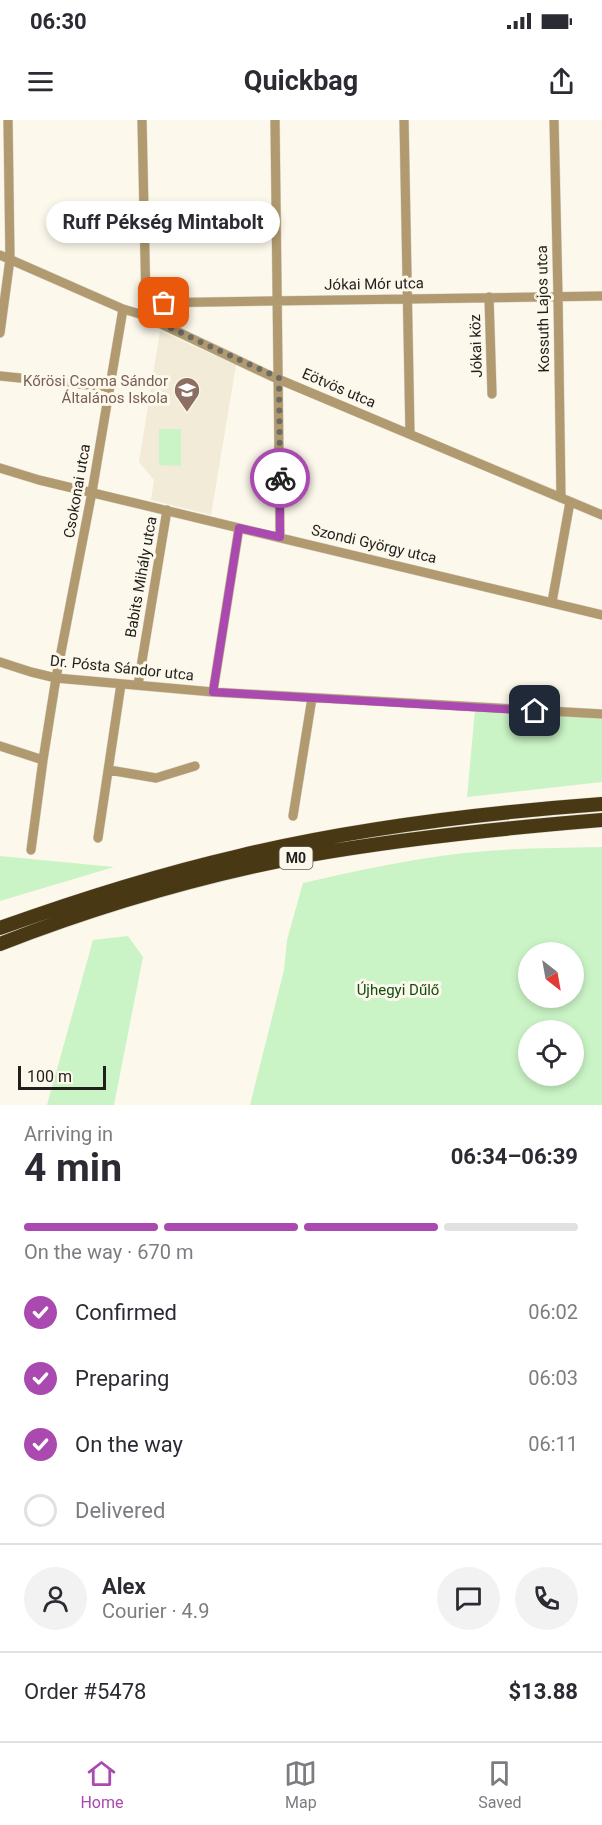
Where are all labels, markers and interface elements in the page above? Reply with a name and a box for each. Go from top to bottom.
text: 06:30 [30,9,87,34]
icon: menu [24,65,57,98]
text: Quickbag [244,65,358,97]
icon: share [545,65,578,98]
callout: Ruff Pékség Mintabolt [47,201,281,243]
text: Ruff Pékség Mintabolt [62,210,264,234]
street label: Kossuth Lajos utca [533,245,553,373]
street label: Jókai Mór utca [324,274,424,294]
pin [138,277,189,328]
icon: bag [147,286,180,319]
street label: Jókai köz [466,314,486,378]
street label: Eötvös utca [299,364,379,412]
place label: Kőrösi Csoma Sándor Általános Iskola [23,372,168,407]
school or university icon: Kőrösi Csoma Sándor Általános Iskola [172,375,202,413]
street label: Csokonai utca [60,443,94,539]
courier [250,448,310,508]
icon: bike [264,462,297,495]
street label: Babits Mihály utca [121,515,161,639]
street label: Szondi György utca [310,521,438,567]
street label: Dr. Pósta Sándor utca [49,651,195,685]
pin [509,685,560,736]
icon: home [518,694,551,727]
road number: M0 [280,847,312,869]
north arrow [518,942,584,1008]
map controls [518,942,584,1086]
park label: Újhegyi Dűlő [357,981,439,999]
button: locate [518,1020,584,1086]
scale bar [18,1063,106,1091]
text: 100 m [27,1067,72,1086]
text: Arriving in [24,1122,113,1146]
text: 06:34–06:39 [451,1144,578,1169]
text: 4 min [24,1145,122,1191]
text: On the way · 670 m [24,1240,193,1264]
icon: check [24,1296,57,1329]
text: Confirmed [75,1300,177,1325]
text: 06:02 [528,1300,578,1324]
icon: check [24,1362,57,1395]
text: Preparing [75,1366,169,1391]
text: 06:03 [528,1366,578,1390]
icon: check [24,1428,57,1461]
text: On the way [75,1432,183,1457]
text: 06:11 [528,1432,578,1456]
text: Delivered [75,1498,165,1523]
button: person [24,1567,87,1630]
button: chat [437,1567,500,1630]
button: phone [515,1567,578,1630]
text: Alex [102,1574,146,1599]
text: Courier · 4.9 [102,1599,209,1623]
text: Order #5478 [24,1679,146,1704]
text: $13.88 [509,1679,578,1704]
tab: Home [80,1757,124,1812]
tab: Map [284,1757,317,1812]
tab: Saved [478,1757,522,1812]

